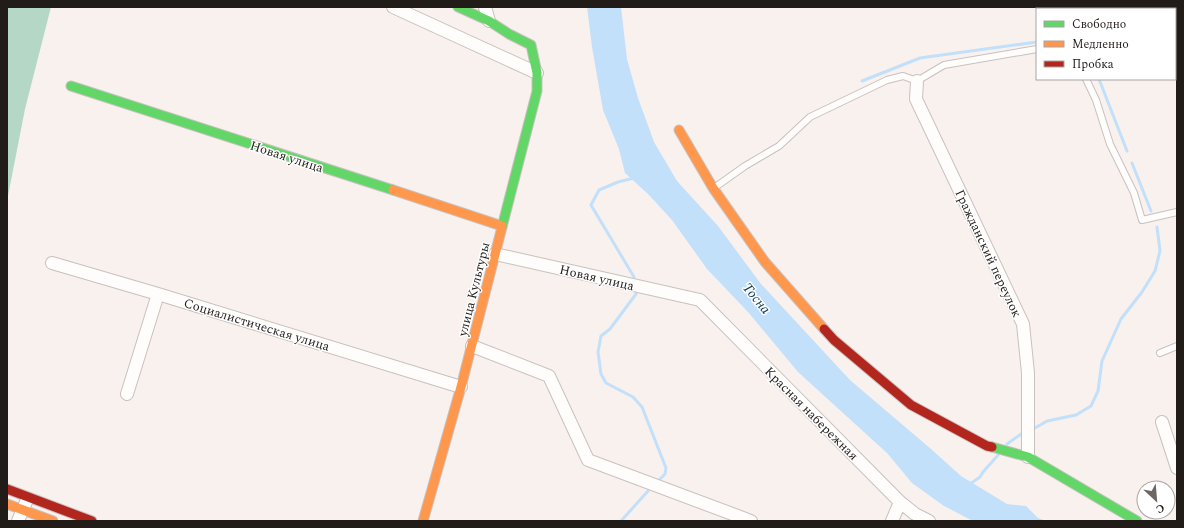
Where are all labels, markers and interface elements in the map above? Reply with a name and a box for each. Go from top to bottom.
legend [1036,8,1176,80]
text: Свободно [1072,15,1126,34]
text: Медленно [1072,35,1129,54]
text: Пробка [1072,55,1114,74]
street label: Новая улица [247,136,327,178]
street label: Гражданский переулок [950,186,1027,321]
street label: улица Культуры [452,240,495,339]
street label: Новая улица [557,260,637,296]
water label: Тосна [737,278,776,319]
street label: Социалистическая улица [181,293,333,357]
street label: Красная набережная [760,362,863,465]
north arrow [1136,480,1176,520]
text: С [1153,499,1167,518]

